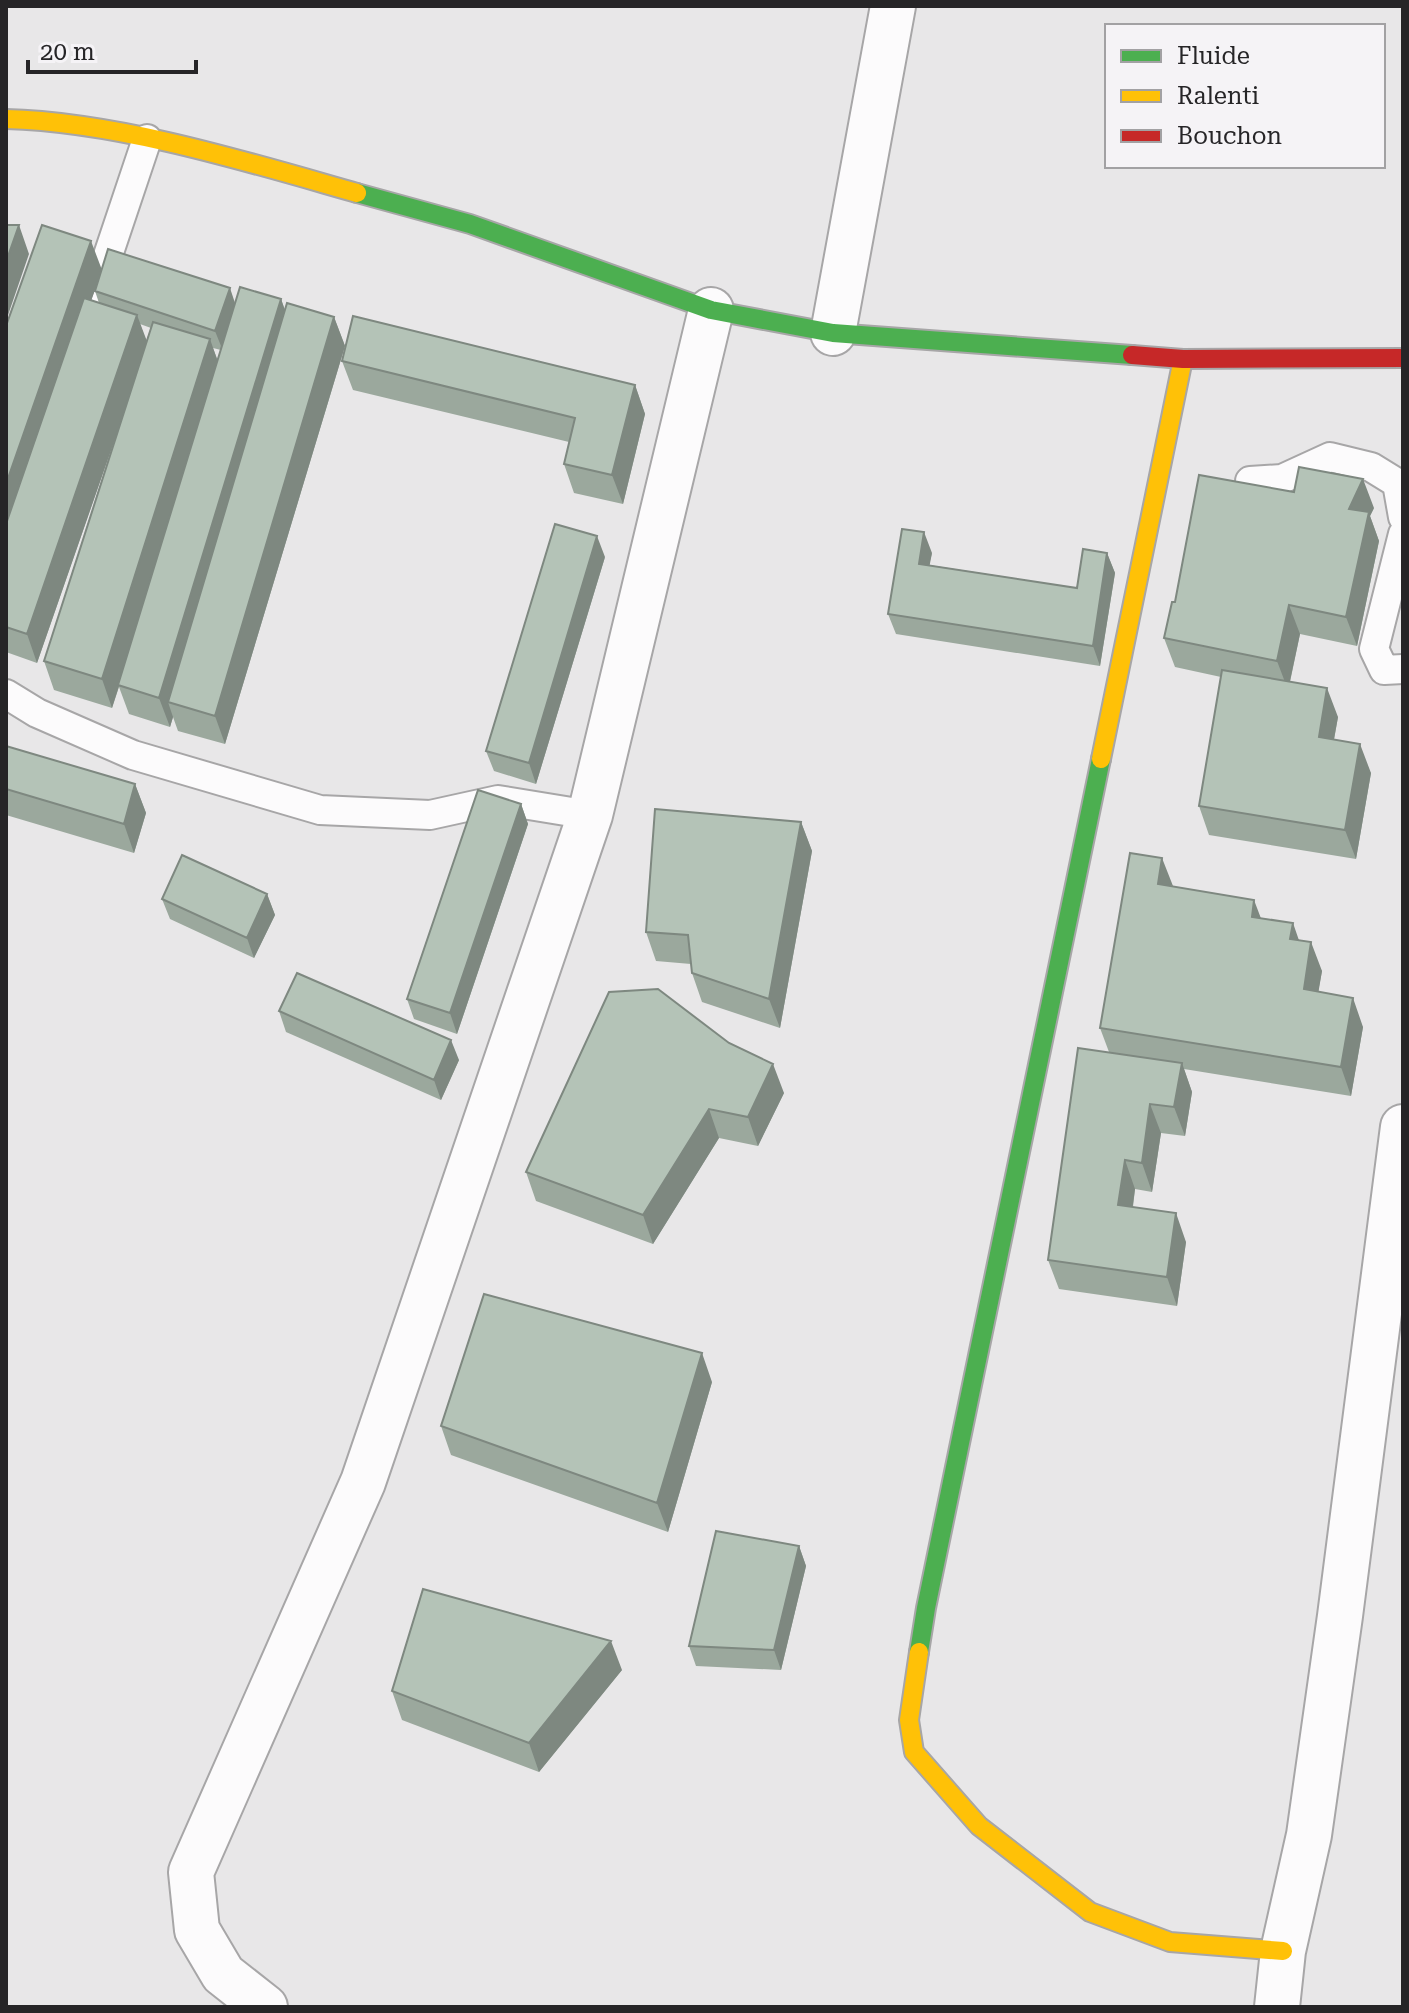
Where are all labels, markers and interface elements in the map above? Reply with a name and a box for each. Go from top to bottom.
scale bar [28,24,196,74]
legend [1105,24,1385,168]
text: 20 m [40,38,95,66]
text: Fluide [1177,42,1250,70]
text: Ralenti [1177,82,1259,110]
text: Bouchon [1177,122,1282,150]

